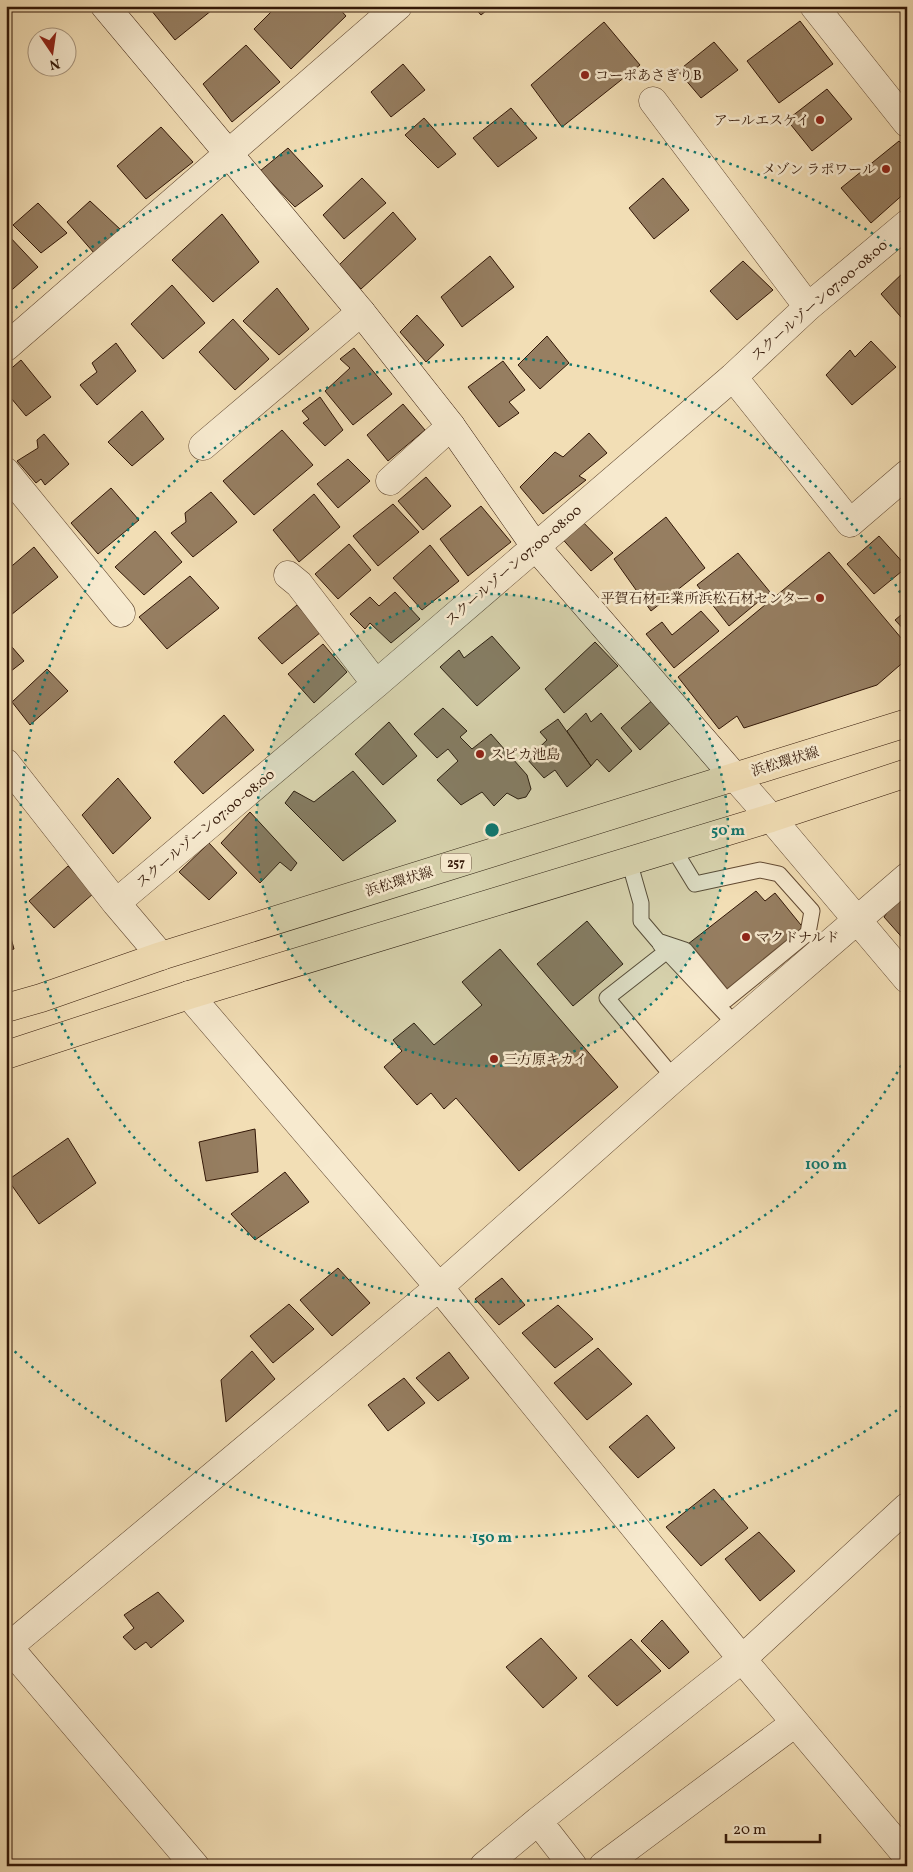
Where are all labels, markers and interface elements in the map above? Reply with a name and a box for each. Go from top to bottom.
north arrow [28,28,78,78]
text: N [47,53,62,74]
place label: コーポあさぎりB [595,67,702,86]
marker: コーポあさぎりB [579,69,591,81]
place label: アールエスケイ [714,112,810,131]
marker: アールエスケイ [814,114,826,126]
place label: メゾン ラポワール [762,161,876,180]
marker: メゾン ラポワール [880,163,892,175]
street label: スクールゾーン07:00-08:00 [748,236,892,366]
street label: スクールゾーン07:00-08:00 [442,501,586,631]
place label: 平賀石材工業所浜松石材センター [601,590,810,609]
marker: 平賀石材工業所浜松石材センター [814,592,826,604]
street label: 浜松環状線 [749,743,822,782]
place label: スピカ池島 [490,746,560,765]
marker: スピカ池島 [474,748,486,760]
street label: スクールゾーン07:00-08:00 [133,766,279,893]
centre of rings [483,821,501,839]
text: 50 m [711,821,745,842]
road number: 257 [441,854,471,872]
street label: 浜松環状線 [363,863,436,902]
place label: マクドナルド [756,929,839,948]
marker: マクドナルド [740,931,752,943]
place label: 三方原キカイ [504,1051,588,1070]
marker: 三方原キカイ [488,1053,500,1065]
text: 100 m [805,1155,848,1176]
text: 150 m [472,1528,512,1549]
scale bar [726,1812,819,1844]
text: 20 m [733,1820,766,1841]

